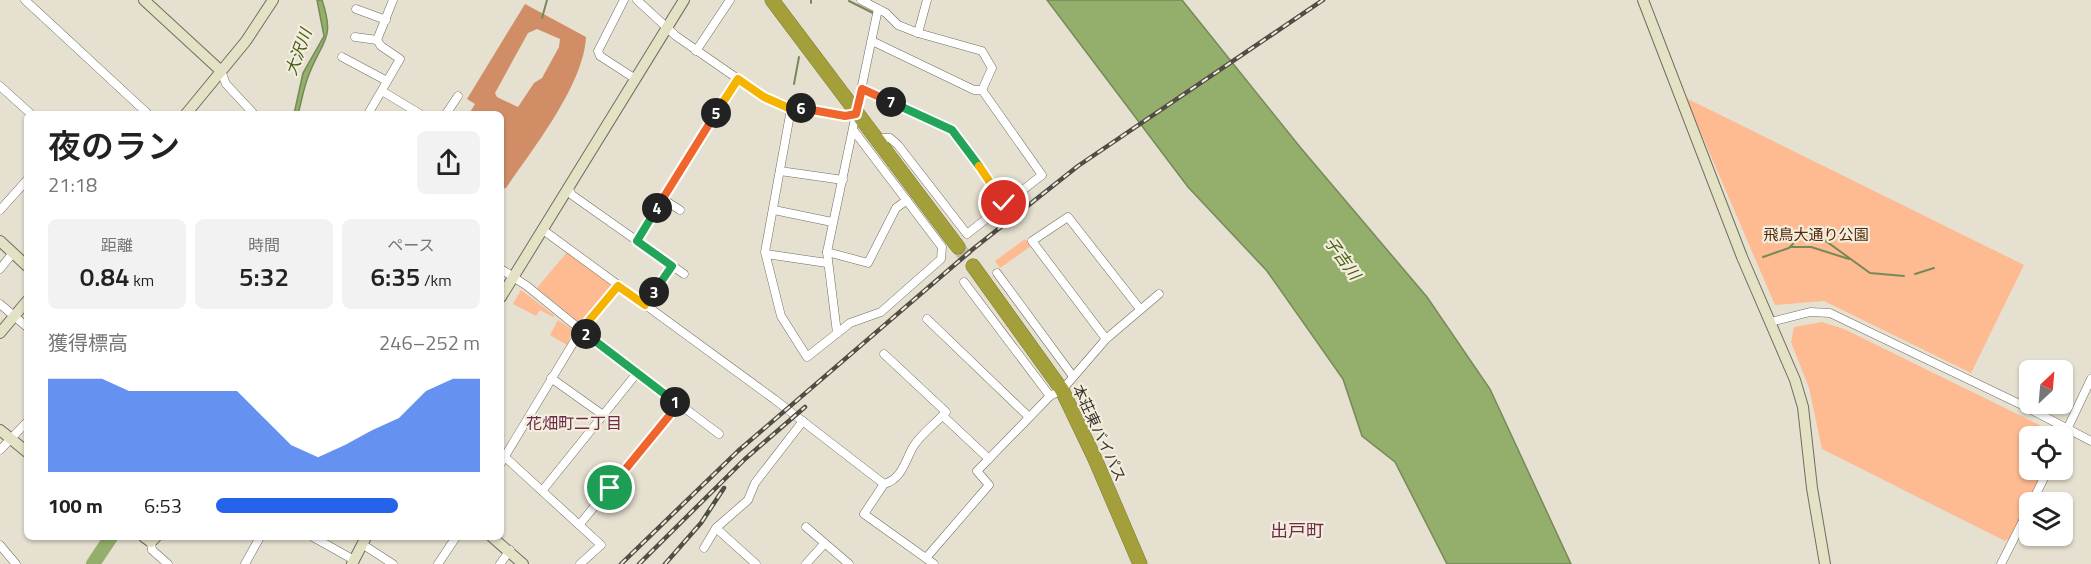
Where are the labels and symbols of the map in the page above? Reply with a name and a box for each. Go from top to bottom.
water label: 大沢川 [279,23,318,79]
pin: 7 [876,87,906,117]
pin: 6 [786,93,816,123]
pin: 5 [701,98,731,128]
pin [978,177,1029,228]
pin: 4 [642,193,672,223]
park label: 飛鳥大通り公園 [1763,223,1869,246]
water label: 子吉川 [1319,232,1368,286]
pin: 3 [639,277,669,307]
pin: 2 [571,319,601,349]
north arrow [2019,360,2073,414]
street label: 本荘東バイパス [1067,380,1132,485]
pin: 1 [660,387,690,417]
district label: 花畑町二丁目 [526,411,622,435]
pin [584,462,635,513]
district label: 出戸町 [1270,517,1324,544]

